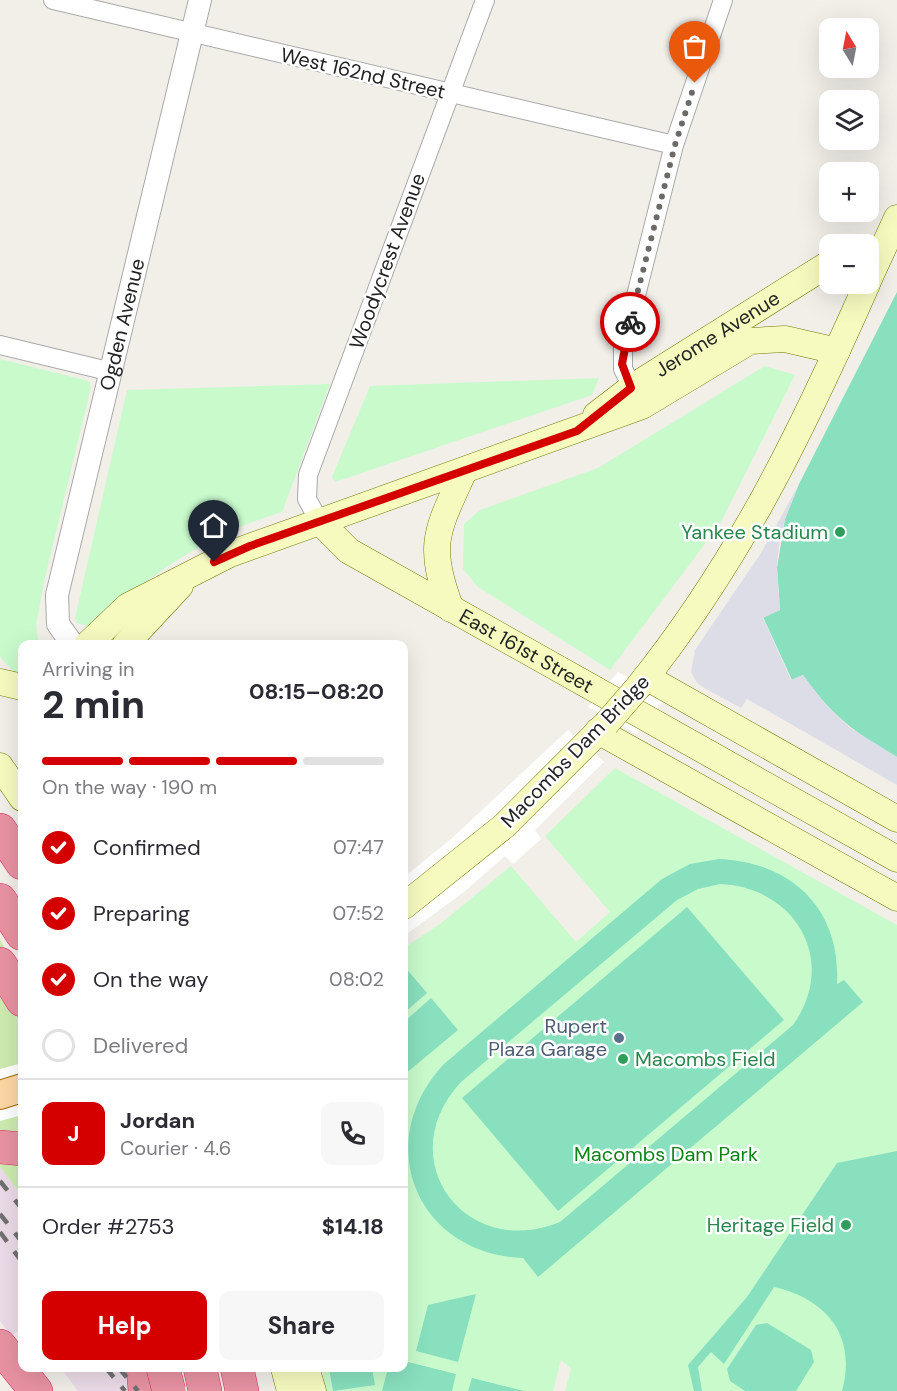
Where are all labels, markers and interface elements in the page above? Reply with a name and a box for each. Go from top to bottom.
north arrow [819,18,879,78]
map controls [819,18,879,294]
pin [669,21,720,83]
icon: bag [678,30,711,63]
street label: West 162nd Street [278,41,448,105]
button: layers [819,90,879,150]
button: + [819,162,879,222]
street label: Woodycrest Avenue [343,169,431,353]
button: − [819,234,879,294]
street label: Ogden Avenue [94,256,150,393]
street label: Jerome Avenue [650,285,785,383]
courier [600,292,660,352]
icon: bike [614,306,647,339]
pin [188,500,239,562]
icon: home [197,509,230,542]
place label: Yankee Stadium [681,519,828,545]
marker: Yankee Stadium [833,525,847,539]
street label: East 161st Street [455,603,598,699]
text: Arriving in [42,656,134,682]
street label: Macombs Dam Bridge [495,669,655,833]
text: 08:15–08:20 [249,677,384,706]
text: 2 min [42,679,145,730]
text: On the way · 190 m [42,774,217,800]
icon: check [42,831,75,864]
text: Confirmed [93,833,201,862]
text: 07:47 [333,834,384,860]
icon: check [42,897,75,930]
text: Preparing [93,899,190,928]
text: 07:52 [333,900,384,926]
icon: check [42,963,75,996]
text: On the way [93,965,208,994]
text: 08:02 [329,966,384,992]
place label: Rupert Plaza Garage [488,1013,607,1062]
text: Delivered [93,1031,188,1060]
marker: Rupert Plaza Garage [612,1031,626,1045]
place label: Macombs Field [635,1046,776,1072]
marker: Macombs Field [616,1052,630,1066]
button: phone [321,1102,384,1165]
text: Jordan [120,1106,195,1135]
text: J [68,1119,79,1148]
text: Courier · 4.6 [120,1135,231,1161]
park label: Macombs Dam Park [574,1141,758,1167]
text: Order #2753 [42,1212,175,1241]
text: $14.18 [322,1212,384,1241]
place label: Heritage Field [707,1212,834,1238]
marker: Heritage Field [839,1218,853,1232]
button: Help [42,1291,207,1360]
button: Share [219,1291,384,1360]

